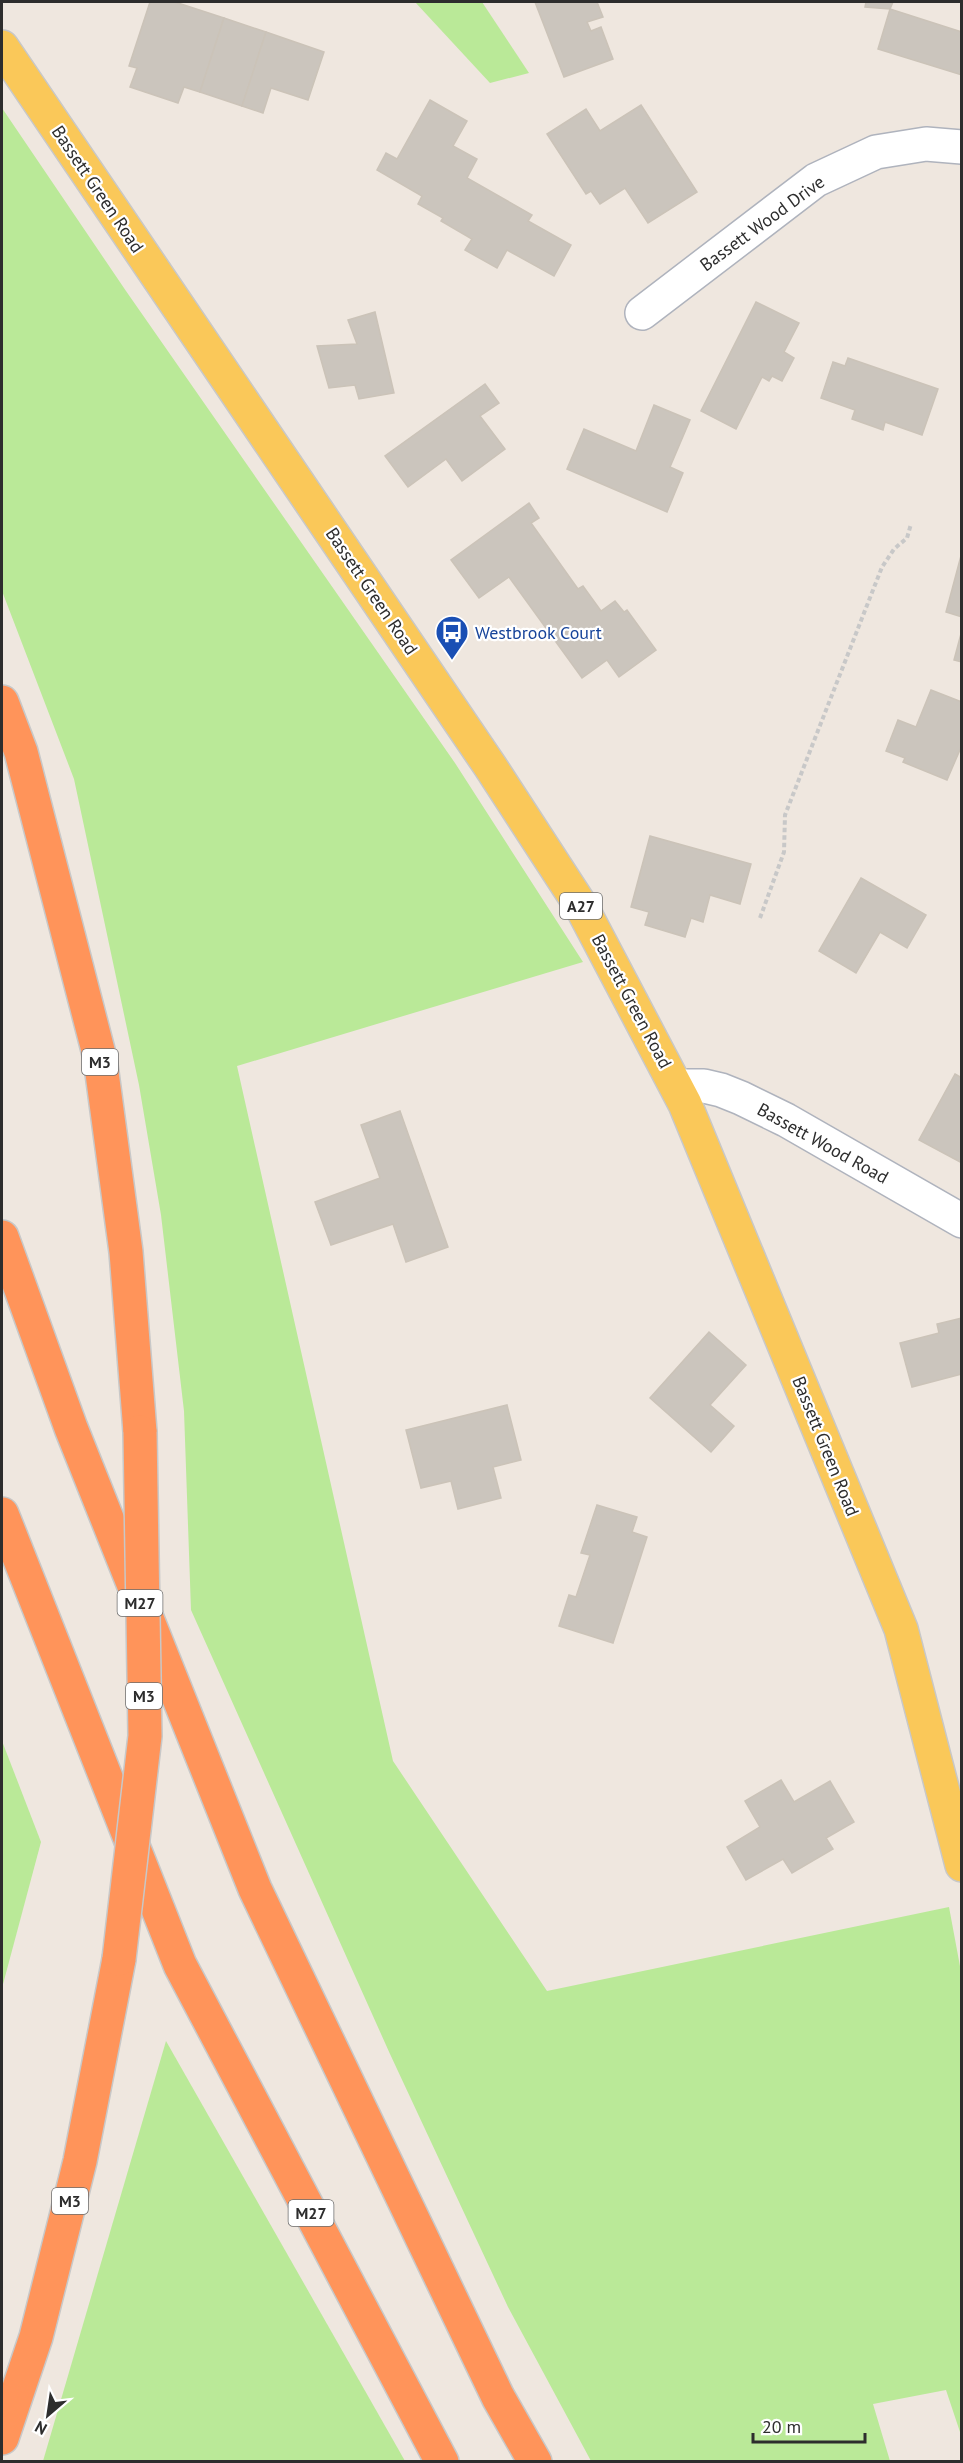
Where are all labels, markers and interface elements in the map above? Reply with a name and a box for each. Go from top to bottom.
street label: Bassett Green Road [47,121,149,257]
street label: Bassett Wood Drive [695,170,829,276]
street label: Bassett Green Road [321,523,423,659]
bus stop icon: Westbrook Court [434,614,470,661]
place label: Westbrook Court [475,621,602,644]
road number: A27 [560,893,602,919]
street label: Bassett Green Road [587,930,677,1072]
road number: M3 [82,1049,118,1075]
street label: Bassett Wood Road [753,1097,893,1189]
street label: Bassett Green Road [787,1373,865,1519]
road number: M27 [118,1590,162,1616]
road number: M3 [126,1683,162,1709]
road number: M3 [52,2188,88,2214]
road number: M27 [288,2200,334,2226]
north arrow [18,2385,78,2445]
scale bar [753,2406,866,2444]
text: 20 m [762,2415,801,2438]
text: N [31,2417,50,2439]

